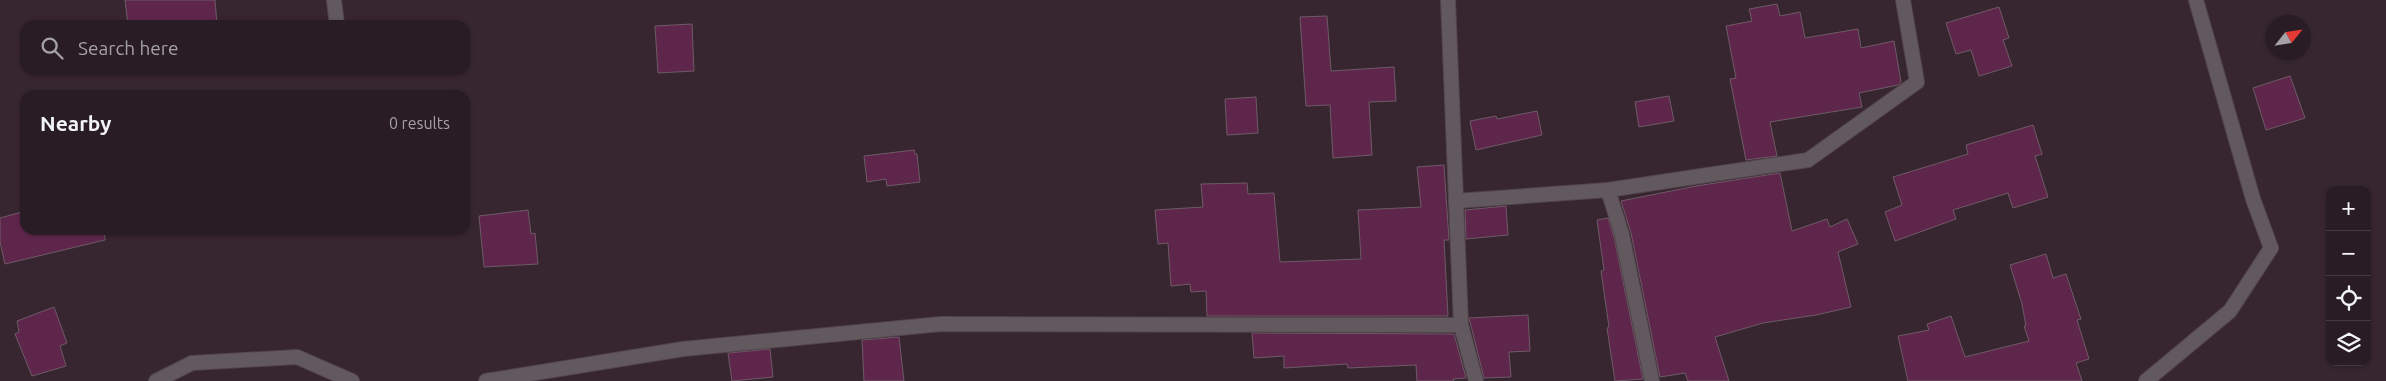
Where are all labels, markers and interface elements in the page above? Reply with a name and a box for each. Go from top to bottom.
north arrow [2266,15,2311,60]
search box [20,20,470,75]
icon: search [38,34,66,62]
text: Search here [78,37,178,59]
text: Nearby [40,111,111,135]
text: 0 results [389,114,450,132]
map controls [2326,186,2371,366]
button: + [2326,186,2371,231]
button: − [2326,231,2371,276]
button: locate [2326,276,2371,321]
button: layers [2326,321,2371,366]

